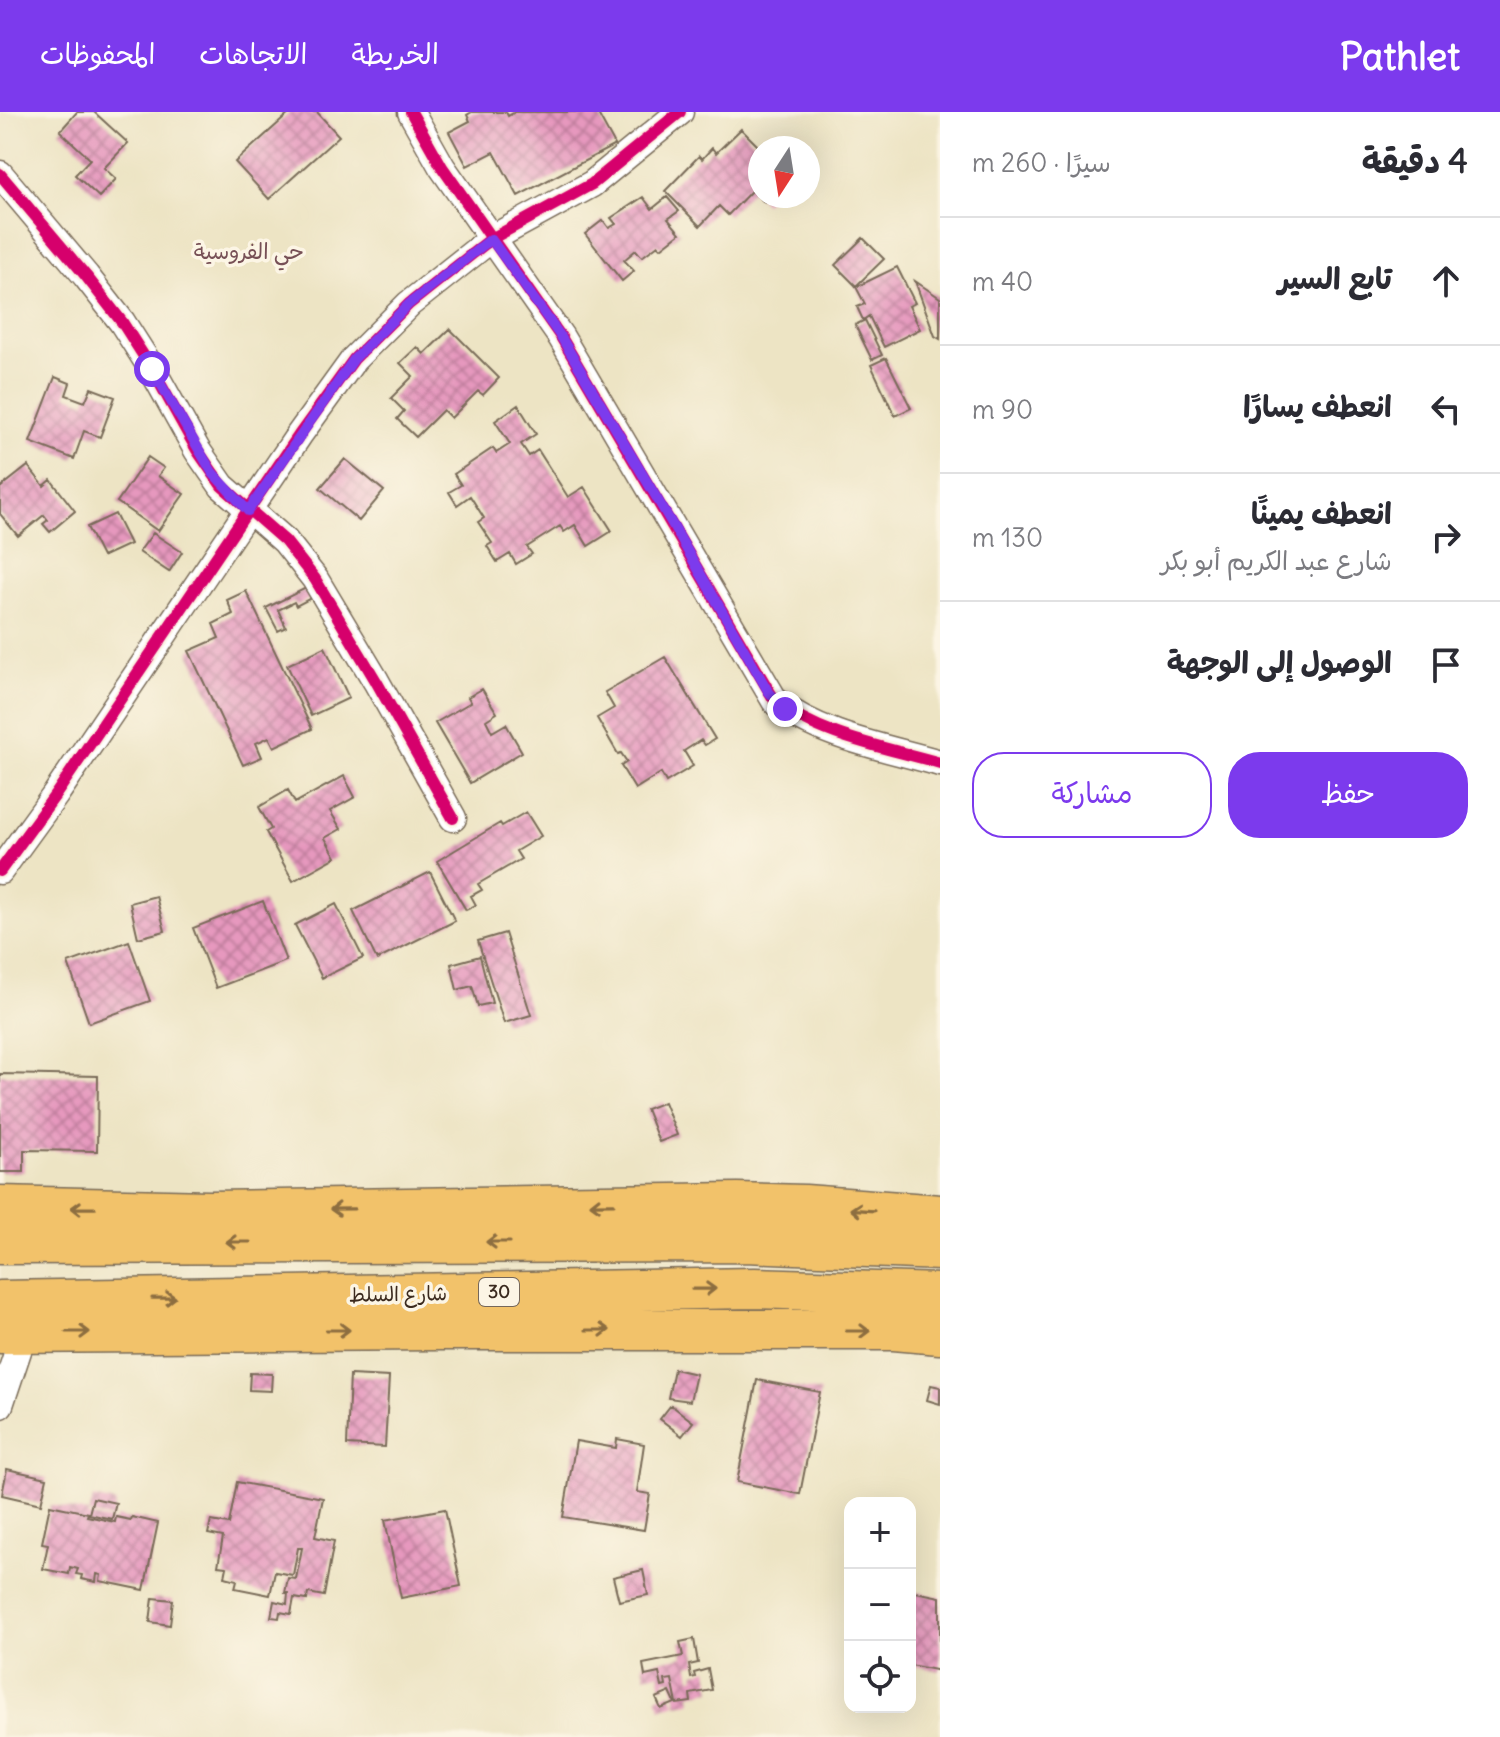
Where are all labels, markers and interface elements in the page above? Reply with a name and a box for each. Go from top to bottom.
text: Pathlet [1340,33,1460,80]
text: المحفوظات [40,36,155,72]
text: الاتجاهات [199,36,307,72]
text: الخريطة [351,36,439,72]
north arrow [748,136,820,208]
text: 4 دقيقة [1362,139,1468,182]
text: سيرًا · 260 m [972,146,1111,179]
district label: حي الفروسية [194,237,304,271]
text: تابع السير [1278,259,1392,297]
icon: ahead [1424,259,1468,303]
text: 40 m [972,265,1033,298]
route start [134,351,170,387]
text: انعطف يسارًا [1243,387,1392,425]
icon: left [1424,387,1468,431]
text: 90 m [972,393,1033,426]
text: انعطف يمينًا [1251,494,1392,532]
icon: right [1424,515,1468,559]
text: 130 m [972,521,1043,554]
text: شارع عبد الكريم أبو بكر [1161,544,1392,577]
text: الوصول إلى الوجهة [1167,643,1392,681]
icon: arrive [1424,643,1468,687]
route end [767,691,803,727]
button: مشاركة [972,752,1212,838]
button: حفظ [1228,752,1468,838]
one-way arrow [589,1196,616,1212]
one-way arrow [70,1200,97,1216]
one-way arrow [329,1201,356,1217]
one-way arrow [849,1202,876,1217]
one-way arrow [225,1234,252,1250]
one-way arrow [485,1234,512,1250]
road number: 30 [479,1278,519,1306]
street label: شارع السلط [349,1280,447,1309]
one-way arrow [690,1281,717,1296]
one-way arrow [150,1290,177,1306]
one-way arrow [324,1323,351,1338]
one-way arrow [584,1323,611,1338]
one-way arrow [844,1323,871,1338]
one-way arrow [64,1324,91,1340]
map controls [844,1497,916,1713]
button: + [844,1497,916,1569]
button: − [844,1569,916,1641]
button: locate [844,1641,916,1713]

